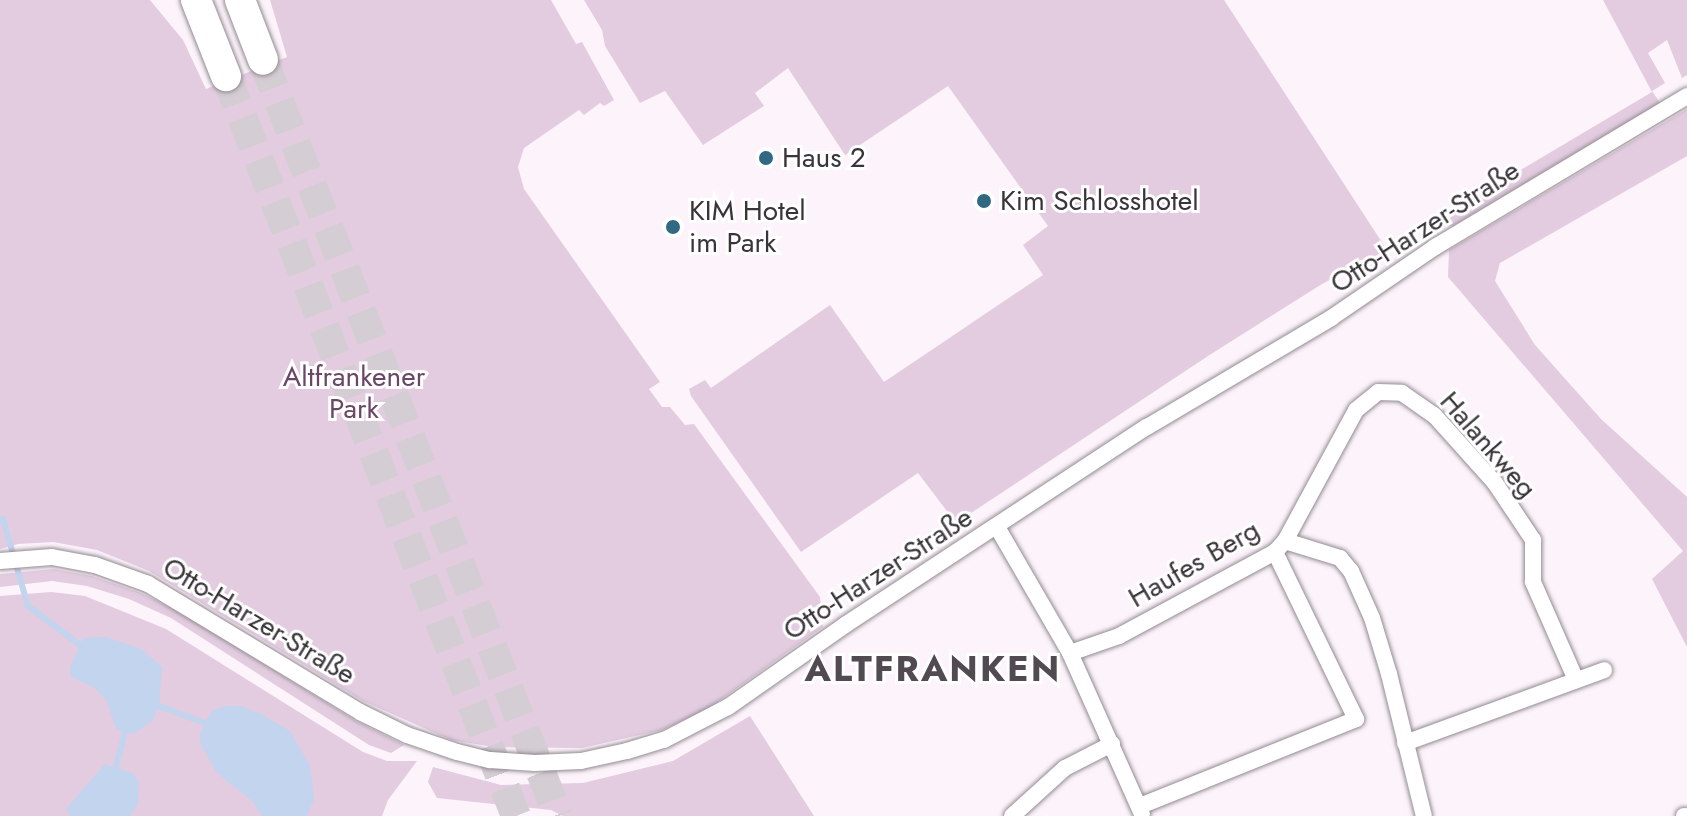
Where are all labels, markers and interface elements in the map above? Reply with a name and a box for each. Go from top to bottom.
place label: Haus 2 [782,141,866,175]
marker: Haus 2 [757,149,775,167]
street label: Otto-Harzer-Straße [1324,153,1526,301]
place label: Kim Schlosshotel [1000,184,1199,218]
marker: Kim Schlosshotel [975,192,993,210]
place label: KIM Hotel im Park [689,194,806,260]
marker: KIM Hotel im Park [664,218,682,236]
park label: Altfrankener Park [283,360,425,426]
street label: Halankweg [1433,385,1543,505]
street label: Otto-Harzer-Straße [777,500,979,648]
street label: Haufes Berg [1123,513,1265,615]
street label: Otto-Harzer-Straße [157,550,361,692]
district label: ALTFRANKEN [805,647,1061,691]

